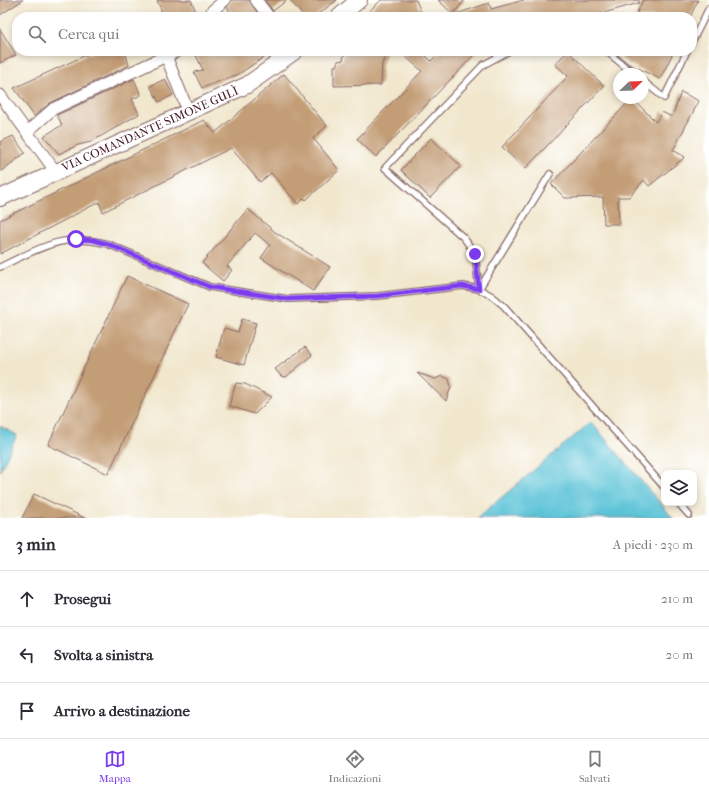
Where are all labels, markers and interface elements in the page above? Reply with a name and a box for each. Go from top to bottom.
search box [12,12,697,56]
icon: search [26,23,48,45]
text: Cerca qui [58,25,119,43]
north arrow [613,68,649,104]
street label: VIA COMANDANTE SIMONE GULÌ [58,83,241,175]
route start [67,230,85,248]
route end [466,245,484,263]
map controls [661,470,697,506]
button: layers [661,470,697,506]
text: 3 min [16,534,56,554]
text: A piedi · 230 m [613,537,693,552]
icon: ahead [16,588,38,610]
text: Prosegui [54,590,111,608]
text: 210 m [661,591,693,606]
icon: left [16,644,38,666]
text: Svolta a sinistra [54,646,153,664]
text: 20 m [666,647,693,662]
icon: arrive [16,700,38,722]
text: Arrivo a destinazione [54,702,190,720]
tab: Mappa [99,748,131,785]
tab: Indicazioni [328,748,381,785]
tab: Salvati [579,748,610,785]

